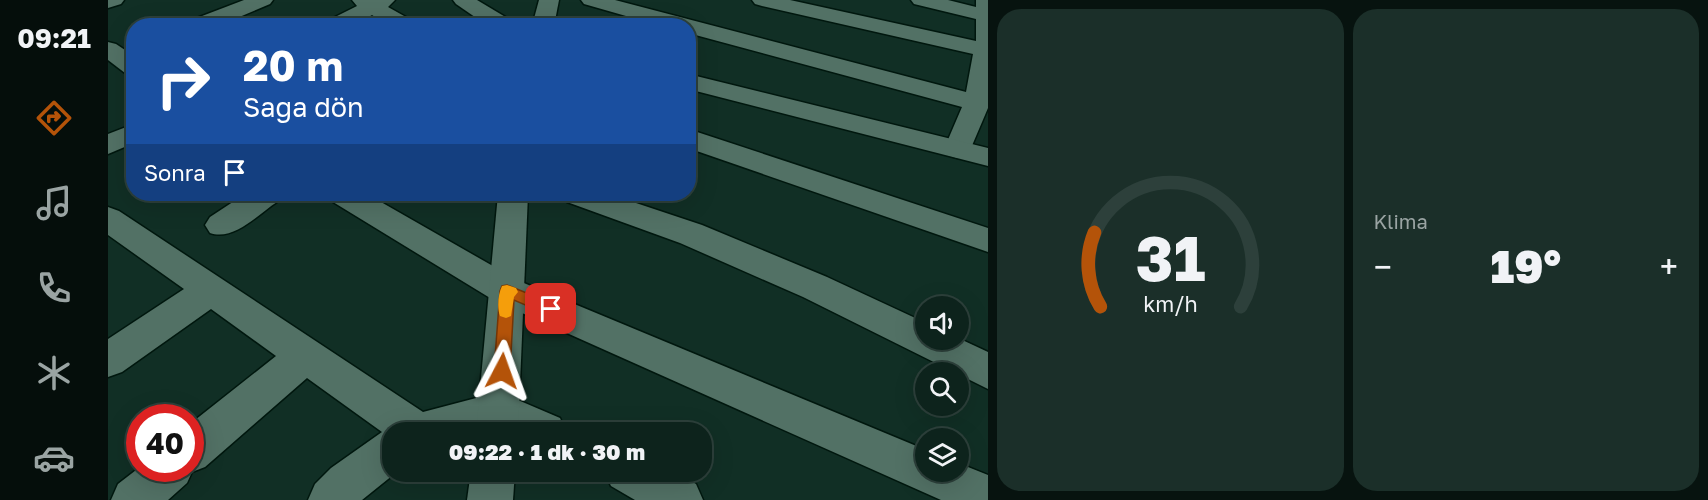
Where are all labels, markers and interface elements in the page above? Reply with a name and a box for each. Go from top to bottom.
text: 09:21 [17,22,91,54]
text: 20 m [243,40,343,90]
icon: right [144,42,222,120]
text: Sağa dön [243,91,364,123]
icon: directions [33,97,75,139]
icon: arrive [218,156,251,189]
text: Sonra [144,159,206,186]
icon: music [33,182,75,224]
text: Klima [1374,209,1428,233]
text: 31 [1135,220,1205,295]
text: 19° [1490,239,1561,293]
text: − [1374,247,1392,286]
text: + [1660,247,1678,286]
icon: phone [33,267,75,309]
pin [525,283,576,334]
text: km/h [1143,291,1198,317]
icon: arrive [534,292,567,325]
map controls [915,296,969,482]
button: sound [915,296,969,350]
position arrow [470,339,534,403]
icon: climate [33,352,75,394]
button: search [915,362,969,416]
speed limit sign: 40 [126,404,204,482]
button: layers [915,428,969,482]
icon: car [33,437,75,479]
text: 09:22 · 1 dk · 30 m [449,438,645,465]

